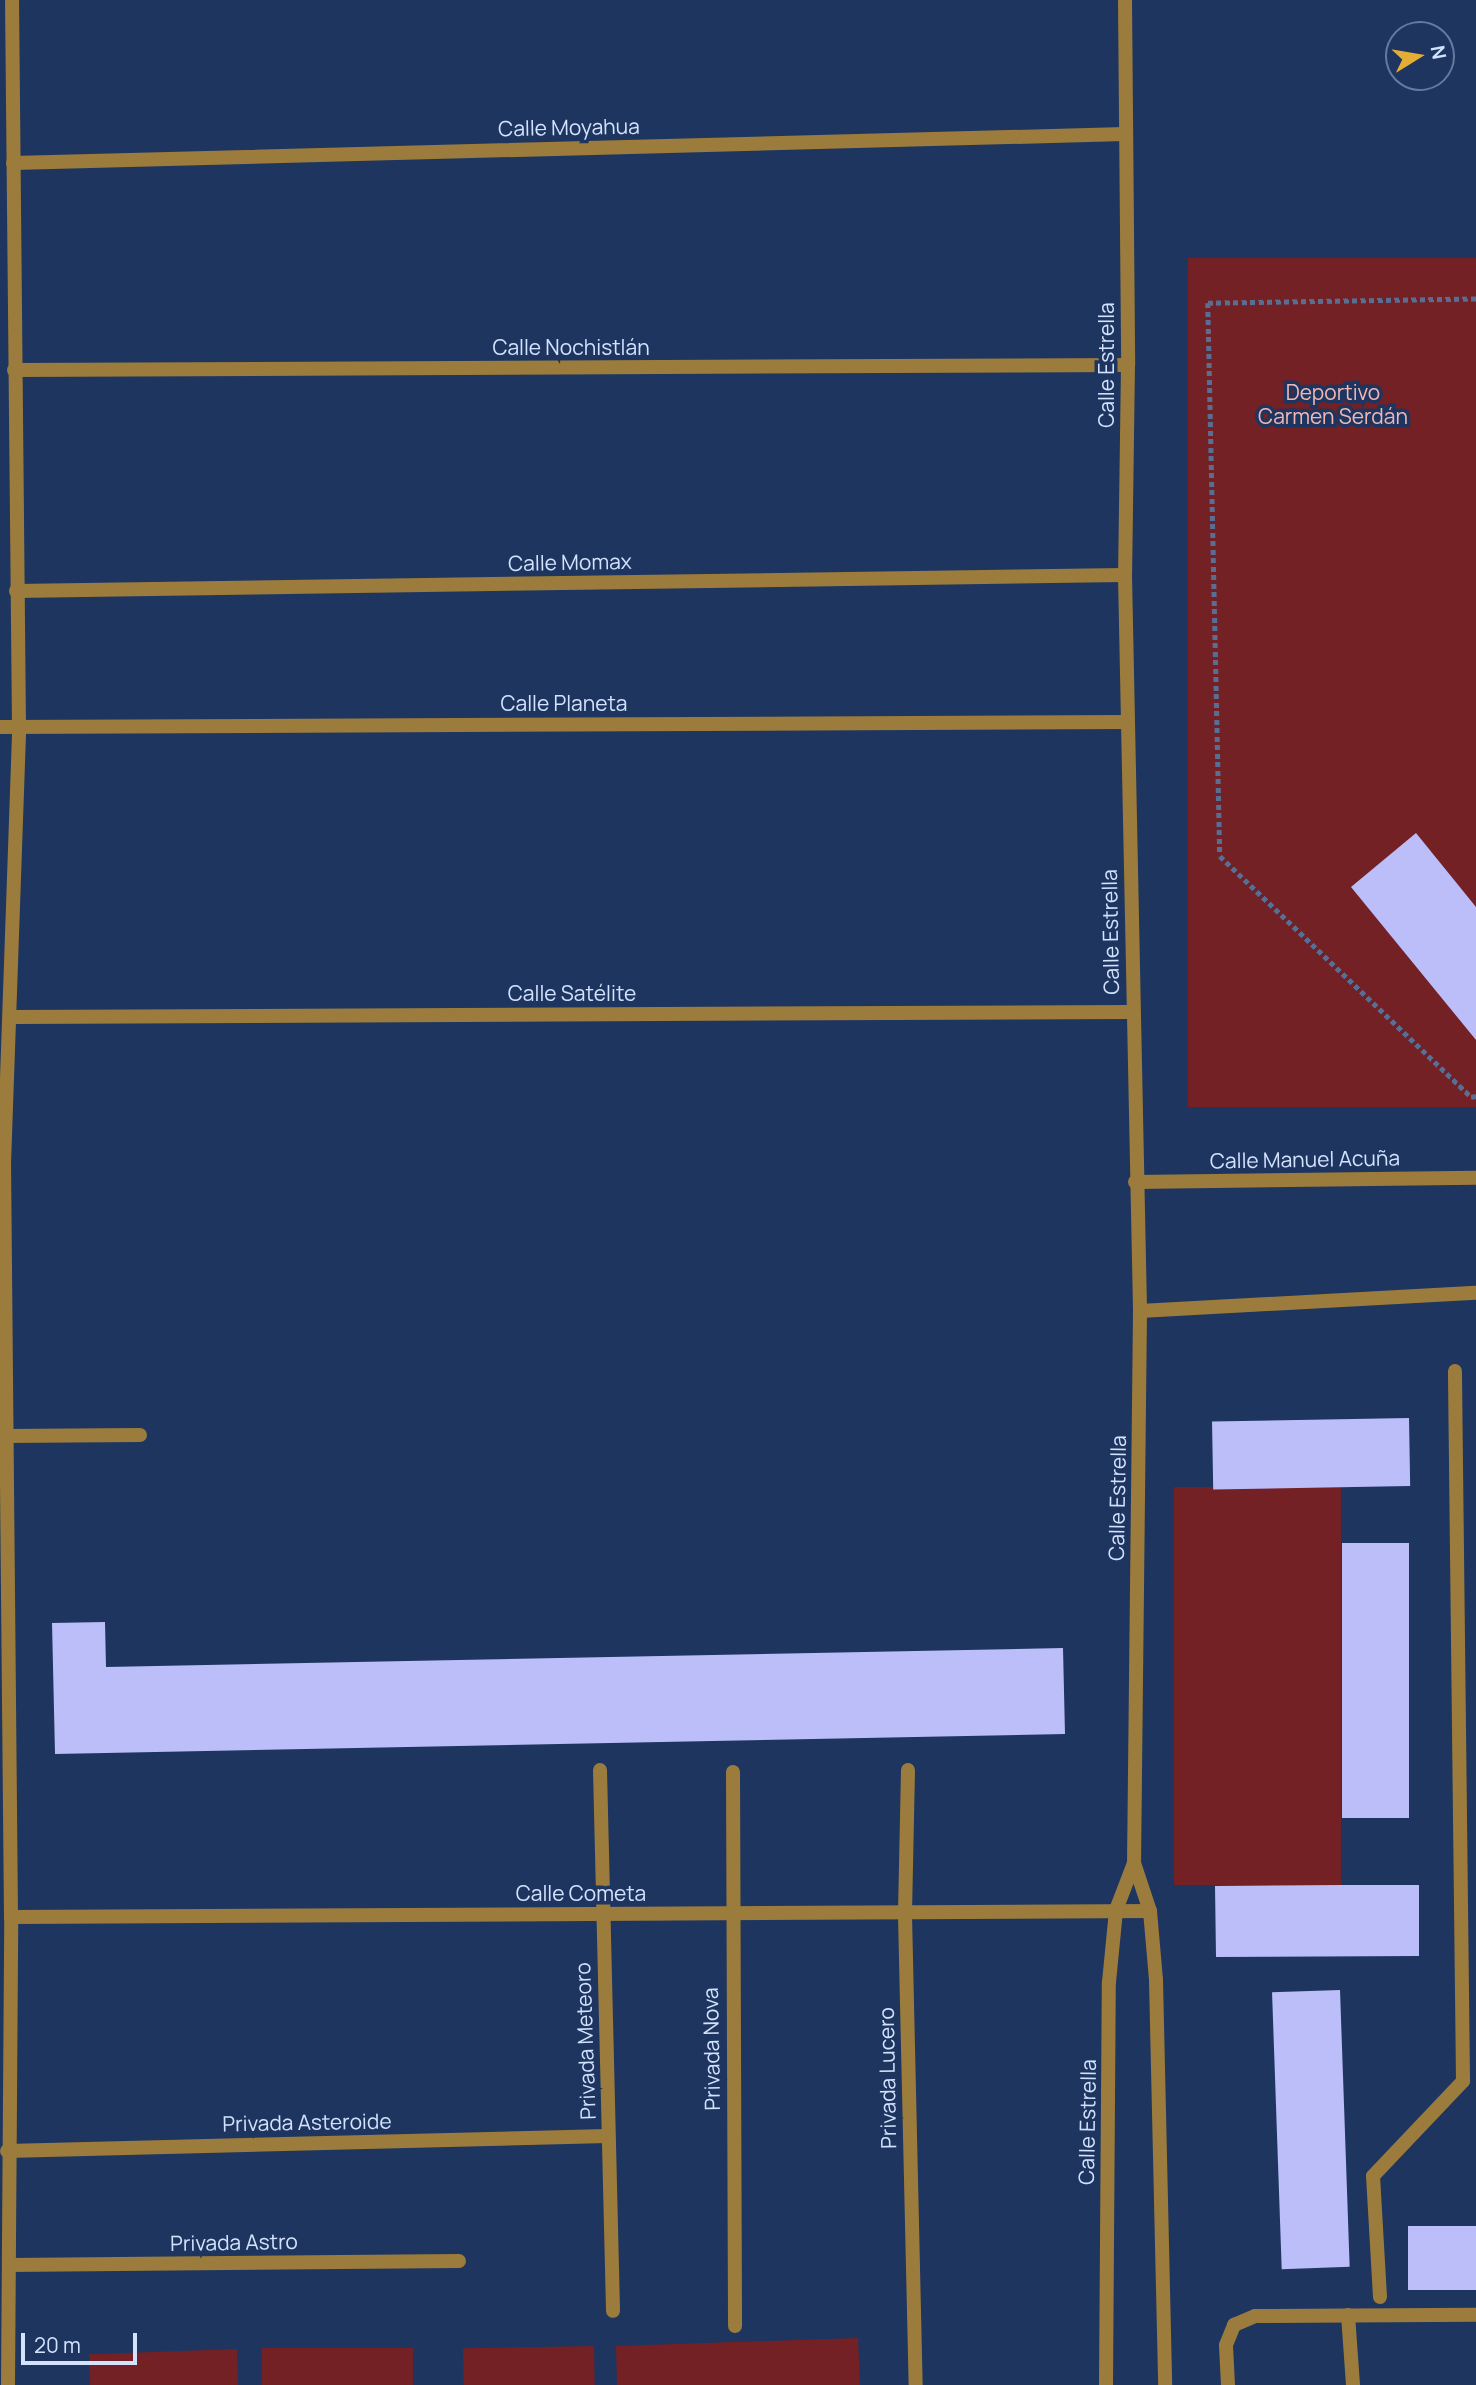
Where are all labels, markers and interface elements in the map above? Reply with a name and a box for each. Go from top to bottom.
north arrow [1385,21,1455,91]
text: N [1425,43,1453,62]
street label: Calle Moyahua [498,113,640,141]
street label: Calle Estrella [1093,302,1119,428]
street label: Calle Nochistlán [492,334,650,360]
park label: Deportivo Carmen Serdán [1258,379,1408,429]
street label: Calle Momax [508,548,632,576]
street label: Calle Planeta [501,690,627,716]
street label: Calle Estrella [1096,869,1124,995]
street label: Calle Satélite [508,980,636,1006]
street label: Calle Manuel Acuña [1210,1145,1400,1173]
street label: Calle Estrella [1103,1435,1131,1561]
street label: Calle Cometa [516,1880,646,1906]
street label: Privada Meteoro [570,1962,600,2120]
street label: Privada Nova [697,1987,725,2111]
street label: Privada Lucero [873,2007,901,2149]
street label: Calle Estrella [1073,2059,1101,2185]
street label: Privada Asteroide [222,2108,392,2136]
street label: Privada Astro [170,2228,298,2256]
scale bar [24,2318,140,2362]
text: 20 m [34,2331,81,2359]

